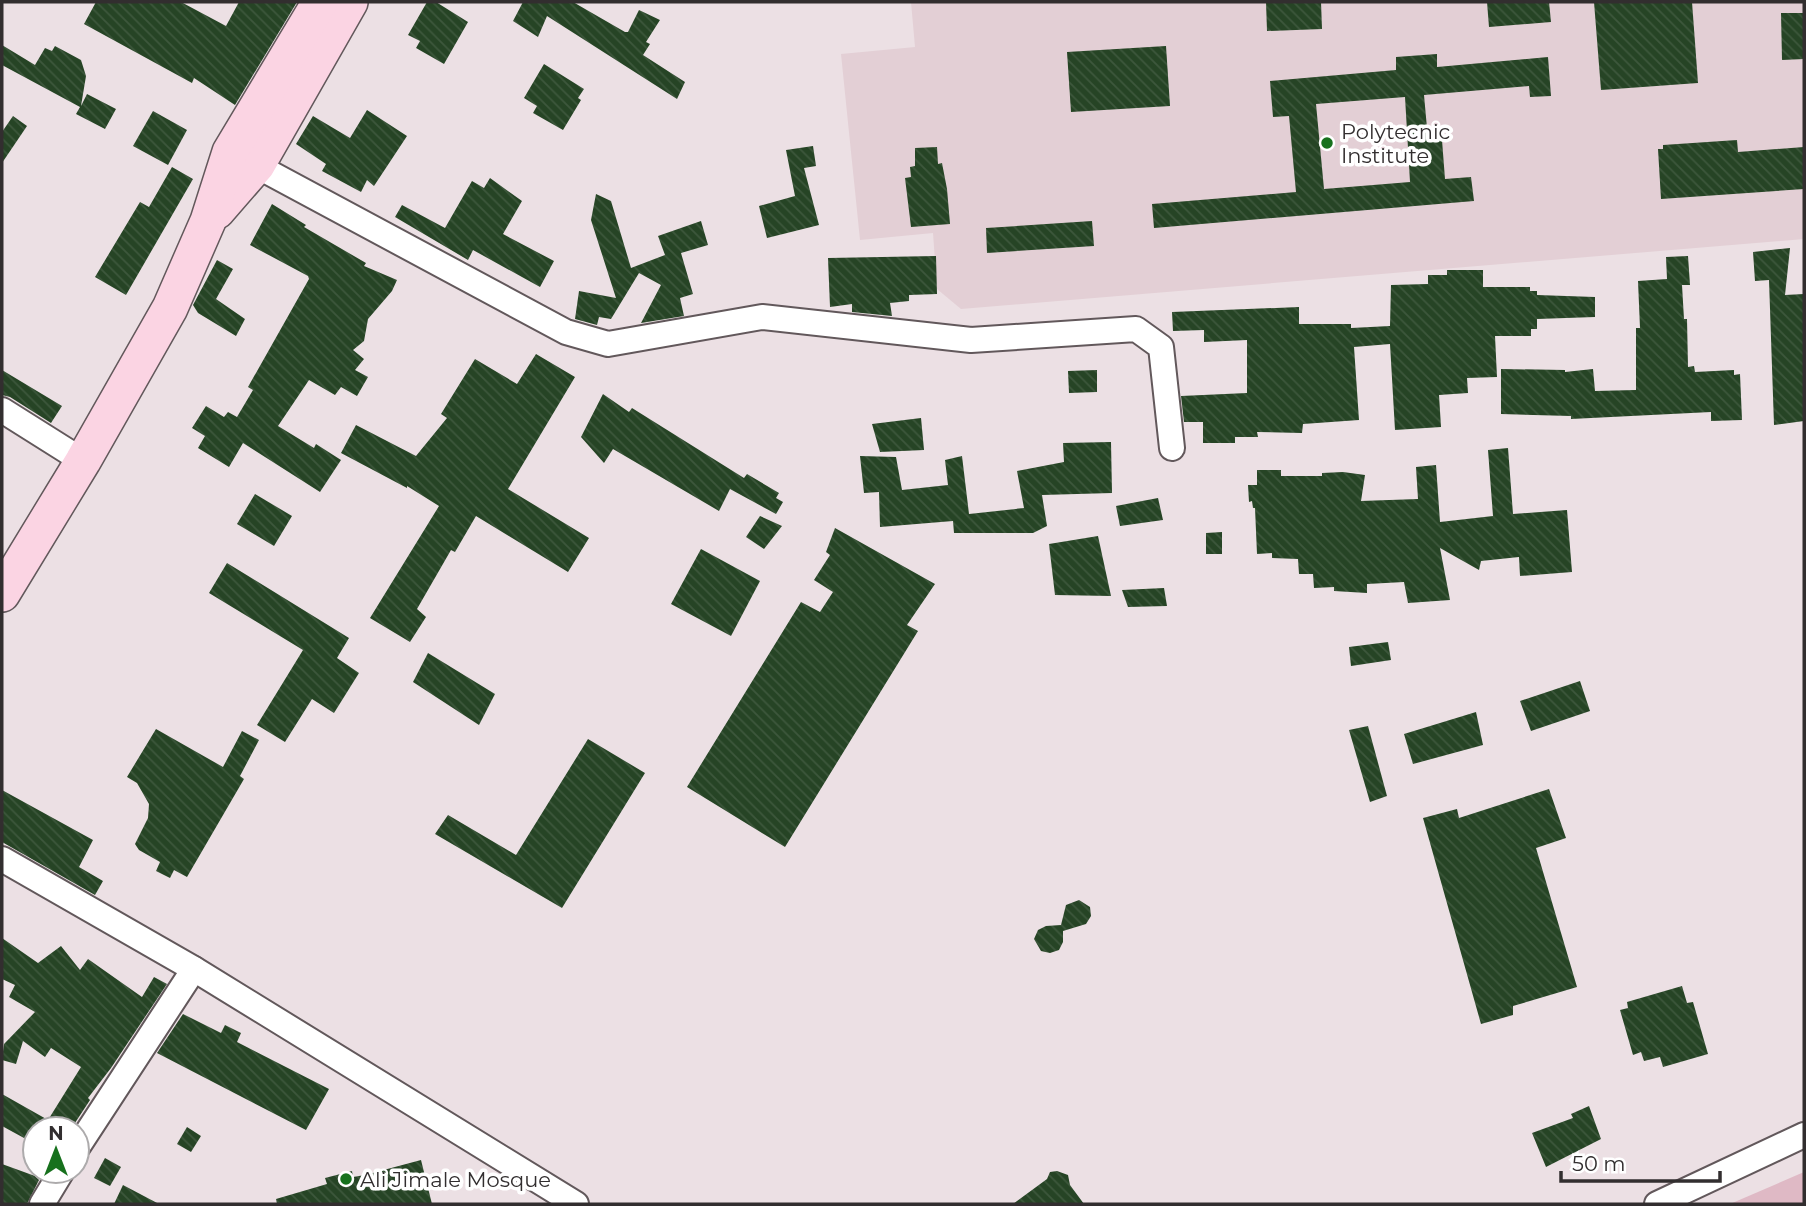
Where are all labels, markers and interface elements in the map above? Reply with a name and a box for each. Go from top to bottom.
place label: Polytecnic Institute [1341,119,1450,168]
marker: Polytecnic Institute [1319,135,1335,151]
north arrow [21,1115,91,1185]
text: N [48,1122,64,1145]
scale bar [1561,1140,1720,1184]
text: 50 m [1572,1151,1626,1176]
place label: Ali Jimale Mosque [360,1167,551,1192]
marker: Ali Jimale Mosque [338,1171,354,1187]

